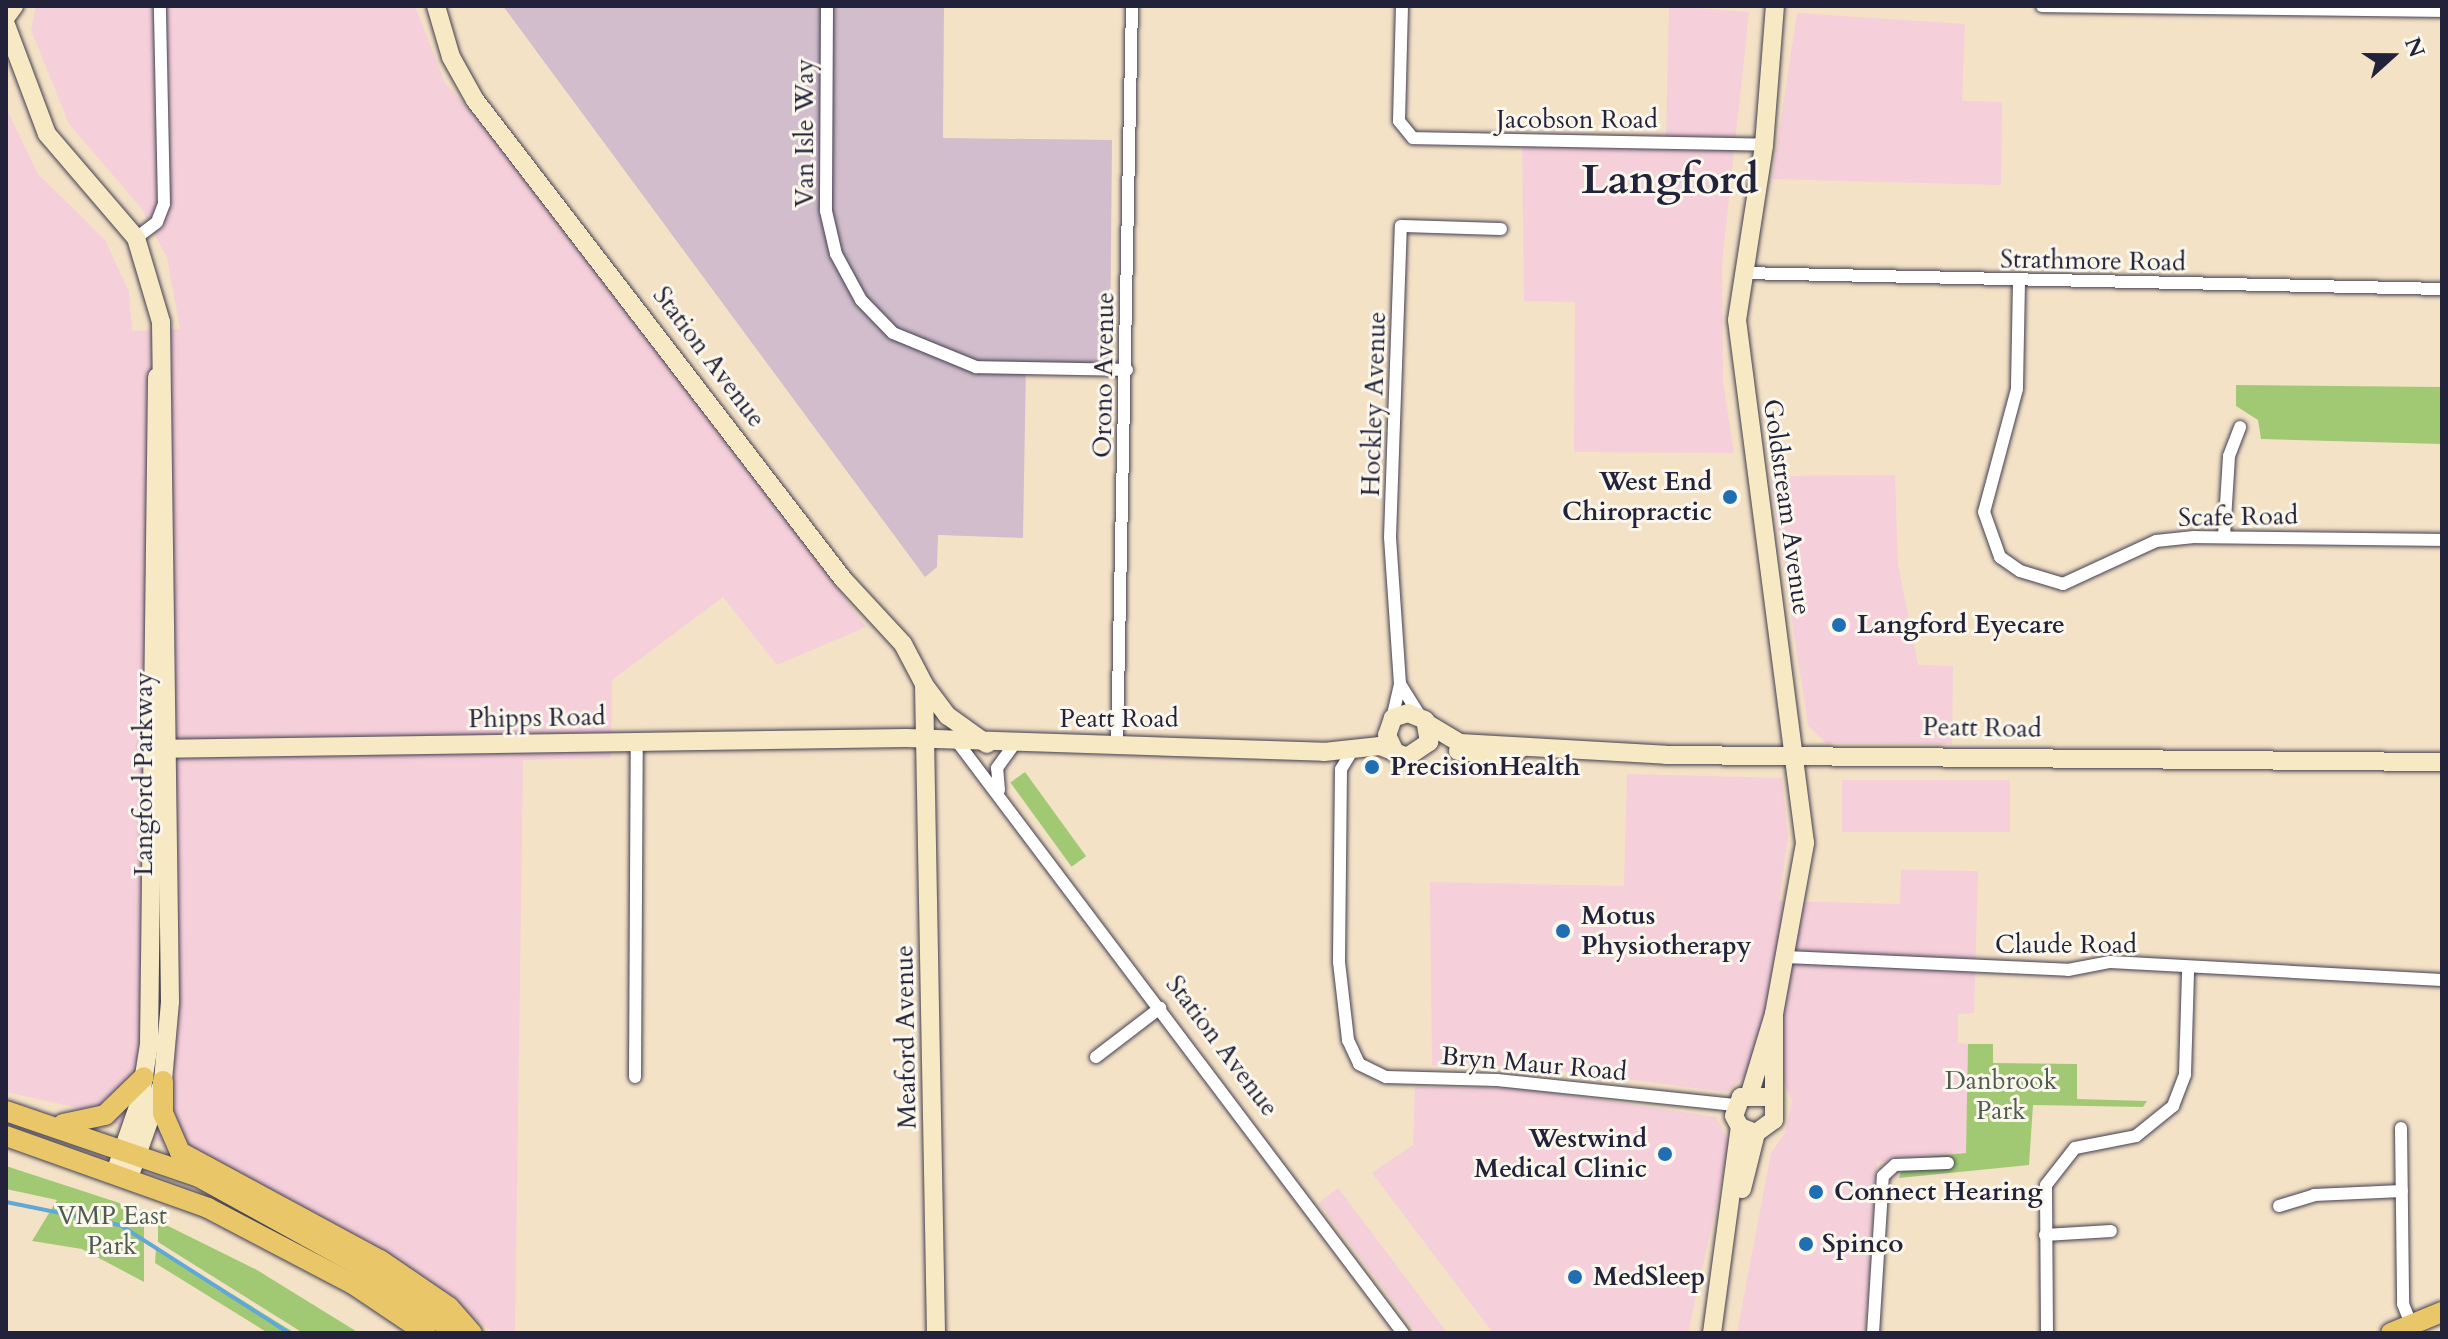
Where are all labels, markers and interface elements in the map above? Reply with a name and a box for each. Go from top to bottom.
north arrow [2352,16,2432,96]
text: N [2397,33,2432,62]
street label: Van Isle Way [789,59,821,207]
street label: Jacobson Road [1496,104,1658,136]
district label: Langford [1581,155,1759,205]
street label: Strathmore Road [2000,244,2186,278]
street label: Station Avenue [646,280,772,434]
street label: Orono Avenue [1087,292,1121,458]
street label: Hockley Avenue [1355,311,1393,497]
street label: Goldstream Avenue [1756,397,1818,617]
place label: West End Chiropractic [1562,466,1712,528]
marker: West End Chiropractic [1719,486,1741,508]
street label: Scafe Road [2178,500,2298,534]
place label: Langford Eyecare [1857,609,2065,641]
marker: Langford Eyecare [1828,614,1850,636]
street label: Langford Parkway [128,672,160,876]
street label: Phipps Road [468,701,606,735]
street label: Peatt Road [1060,703,1178,735]
street label: Peatt Road [1922,711,2042,745]
place label: PrecisionHealth [1390,751,1580,783]
marker: PrecisionHealth [1361,756,1383,778]
place label: Motus Physiotherapy [1581,900,1752,962]
marker: Motus Physiotherapy [1552,920,1574,942]
street label: Claude Road [1995,929,2137,961]
street label: Meaford Avenue [889,945,923,1129]
street label: Station Avenue [1159,969,1285,1123]
street label: Bryn Maur Road [1440,1040,1628,1088]
park label: Danbrook Park [1945,1065,2057,1126]
place label: Westwind Medical Clinic [1474,1123,1647,1184]
marker: Westwind Medical Clinic [1654,1143,1676,1165]
place label: Connect Hearing [1834,1176,2043,1208]
marker: Connect Hearing [1805,1181,1827,1203]
park label: VMP East Park [57,1200,167,1262]
place label: Spinco [1822,1228,1903,1260]
marker: Spinco [1797,1235,1815,1253]
place label: MedSleep [1593,1261,1705,1293]
marker: MedSleep [1564,1266,1586,1288]

